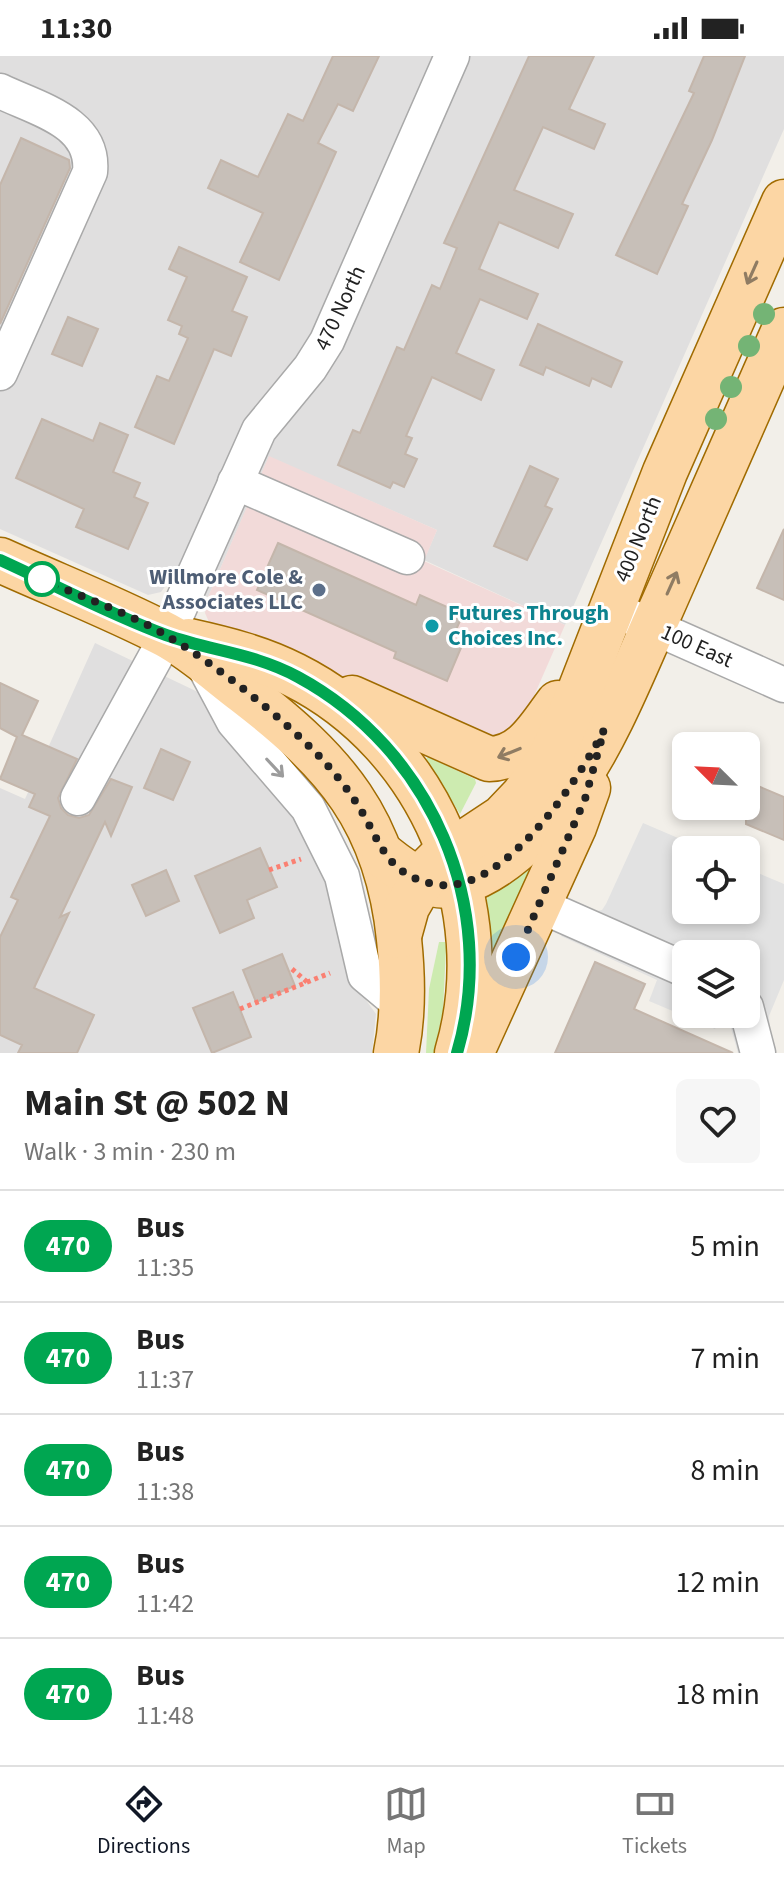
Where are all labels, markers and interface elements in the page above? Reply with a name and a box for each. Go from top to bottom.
text: 11:30 [40,7,112,50]
street label: 470 North [306,260,374,356]
one-way arrow [744,261,759,285]
street label: 400 North [606,491,670,587]
place label: Willmore Cole & Associates LLC [149,561,303,618]
unlabelled marker [25,562,59,596]
one-way arrow [665,571,680,595]
marker: Willmore Cole & Associates LLC [310,581,328,599]
place label: Futures Through Choices Inc. [448,597,609,654]
street label: 100 East [656,616,739,676]
marker: Futures Through Choices Inc. [423,617,441,635]
north arrow [672,732,760,820]
map controls [672,732,760,1028]
one-way arrow [498,747,522,762]
one-way arrow [266,758,285,778]
button: locate [672,836,760,924]
your location [496,937,536,977]
button: layers [672,940,760,1028]
text: Main St @ 502 N [24,1076,290,1130]
button: heart [676,1079,760,1163]
text: Walk · 3 min · 230 m [24,1133,236,1170]
text: Bus [136,1206,184,1249]
text: 5 min [690,1225,760,1268]
text: 470 [46,1226,90,1266]
text: 11:35 [136,1249,194,1286]
text: Bus [136,1318,184,1361]
text: 7 min [690,1337,760,1380]
text: 470 [46,1338,90,1378]
text: 11:37 [136,1361,194,1398]
text: Bus [136,1430,184,1473]
text: 8 min [690,1449,760,1492]
text: 470 [46,1450,90,1490]
text: 11:38 [136,1473,194,1510]
text: Bus [136,1542,184,1585]
text: 12 min [676,1561,760,1604]
text: 470 [46,1562,90,1602]
text: 11:42 [136,1585,194,1622]
text: Bus [136,1654,184,1697]
text: 18 min [676,1673,760,1716]
text: 470 [46,1674,90,1714]
text: 11:48 [136,1697,194,1734]
tab: Directions [97,1782,190,1862]
tab: Map [384,1782,428,1862]
tab: Tickets [622,1782,687,1862]

